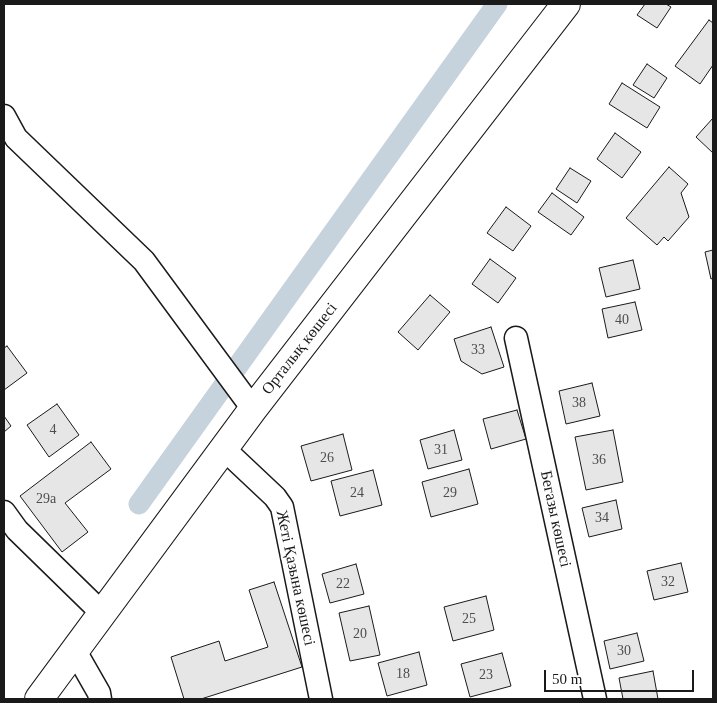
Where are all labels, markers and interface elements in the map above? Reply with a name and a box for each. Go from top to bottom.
street label: Орталық көшесі [258,299,342,399]
house number: 40 [615,312,629,328]
house number: 33 [471,342,485,358]
house number: 38 [572,395,586,411]
house number: 4 [50,422,56,438]
house number: 31 [434,442,448,458]
house number: 26 [320,450,334,466]
house number: 36 [592,452,606,468]
street label: Бегазы көшесі [535,469,575,569]
house number: 24 [350,485,364,501]
house number: 29 [443,485,457,501]
house number: 29а [36,491,56,507]
street label: Жеті Қазына көшесі [271,509,319,647]
house number: 34 [595,510,609,526]
house number: 32 [661,574,675,590]
house number: 22 [336,576,350,592]
house number: 25 [462,611,476,627]
house number: 20 [353,626,367,642]
house number: 30 [617,643,631,659]
scale bar [547,660,697,692]
house number: 18 [396,666,410,682]
house number: 23 [479,667,493,683]
text: 50 m [552,671,582,687]

